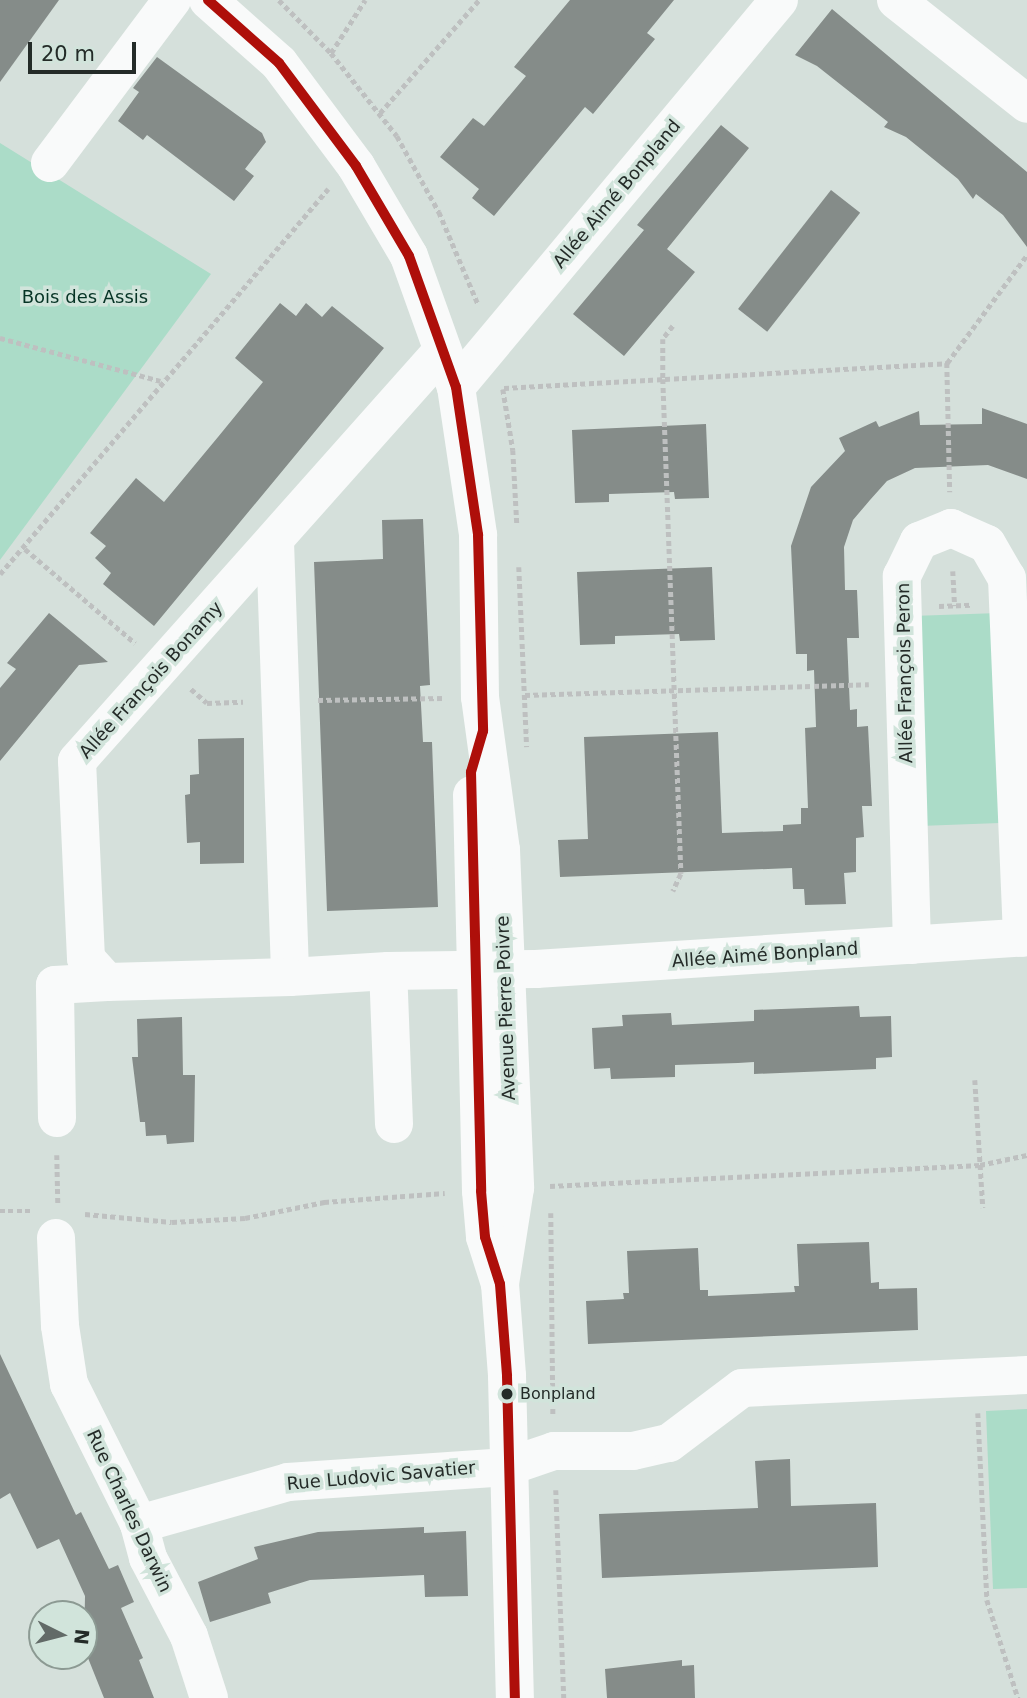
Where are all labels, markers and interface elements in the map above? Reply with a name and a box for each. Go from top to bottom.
scale bar [32,28,140,72]
text: 20 m [41,42,95,66]
street label: Allée Aimé Bonpland [549,115,685,273]
park label: Bois des Assis [22,286,148,308]
street label: Allée François Peron [893,582,917,764]
street label: Allée François Bonamy [75,597,227,763]
street label: Avenue Pierre Poivre [492,915,520,1101]
street label: Allée Aimé Bonpland [671,938,859,972]
place label: Bonpland [520,1384,596,1404]
marker: Bonpland [500,1387,514,1401]
street label: Rue Charles Darwin [82,1426,176,1596]
street label: Rue Ludovic Savatier [286,1457,476,1495]
north arrow [28,1600,98,1670]
text: N [70,1628,94,1646]

